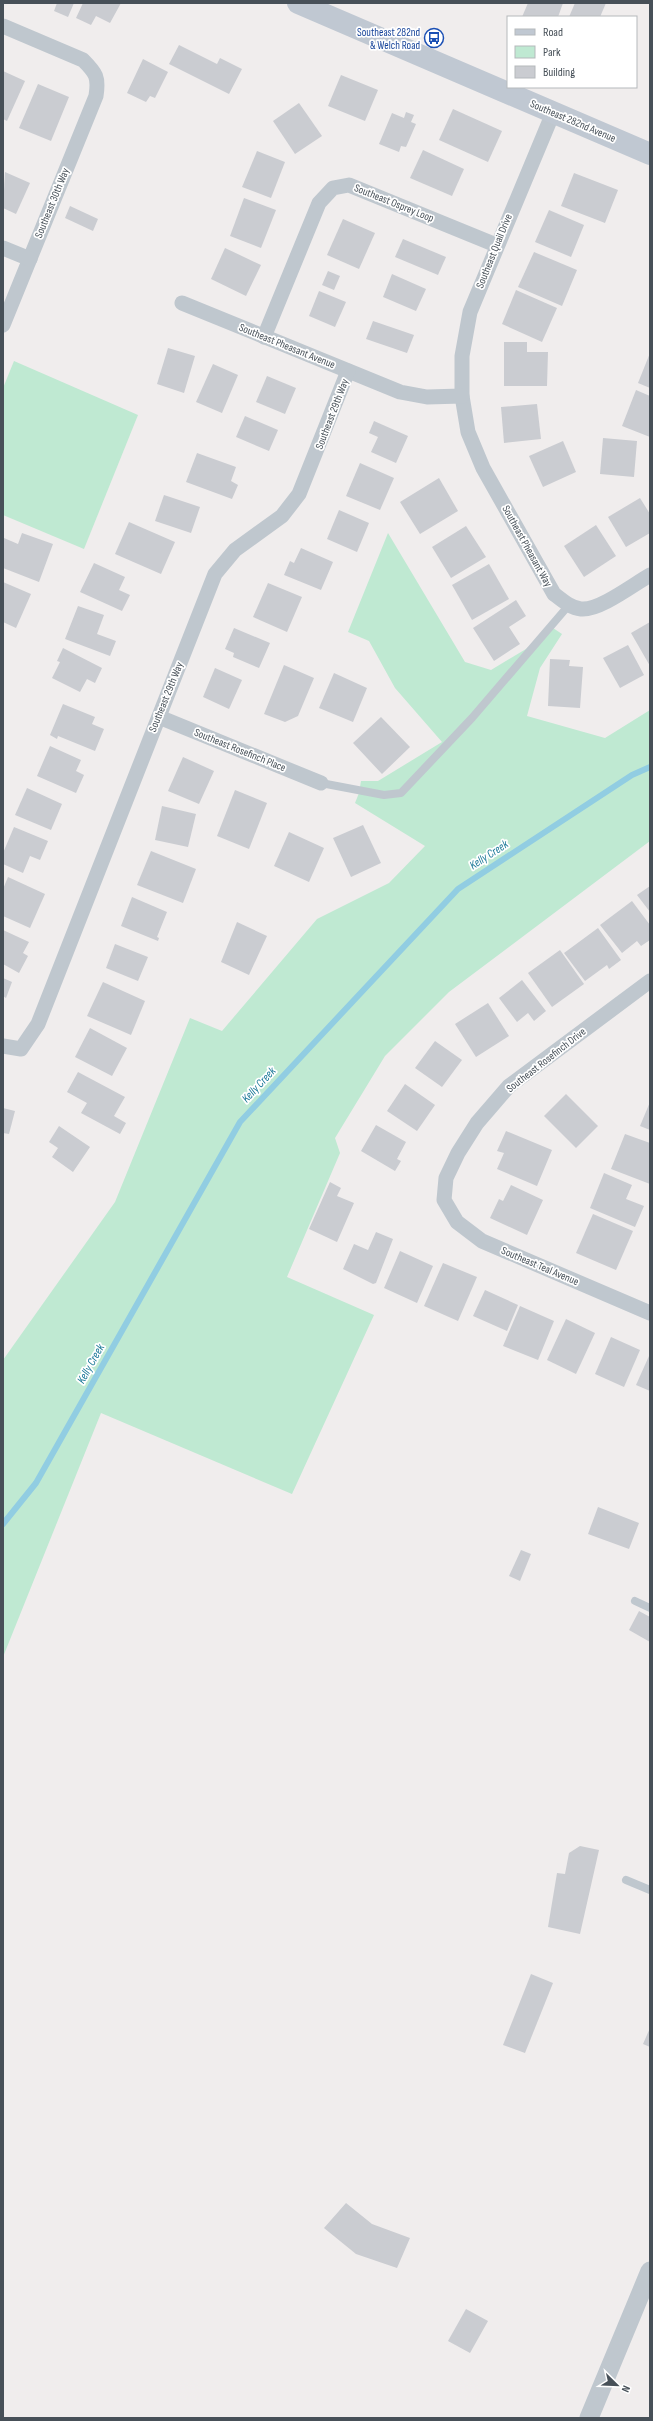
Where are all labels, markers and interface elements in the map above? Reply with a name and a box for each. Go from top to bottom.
legend [507,16,637,88]
text: Road [543,25,563,40]
place label: Southeast 282nd & Welch Road [357,26,420,52]
bus stop icon: Southeast 282nd & Welch Road [423,27,445,49]
text: Park [543,45,561,60]
text: Building [543,65,575,80]
street label: Southeast 282nd Avenue [528,97,618,145]
street label: Southeast 30th Way [32,165,72,240]
street label: Southeast Osprey Loop [352,181,436,225]
street label: Southeast Quail Drive [473,212,515,290]
street label: Southeast Pheasant Avenue [237,321,337,371]
street label: Southeast 29th Way [313,376,352,451]
street label: Southeast Pheasant Way [499,503,555,590]
street label: Southeast 29th Way [146,659,186,734]
street label: Southeast Rosefinch Place [192,726,288,774]
water label: Kelly Creek [467,837,512,873]
street label: Southeast Rosefinch Drive [504,1025,588,1095]
water label: Kelly Creek [239,1064,280,1106]
street label: Southeast Teal Avenue [499,1244,581,1288]
water label: Kelly Creek [74,1341,108,1387]
north arrow [597,2365,637,2405]
text: N [619,2383,633,2394]

